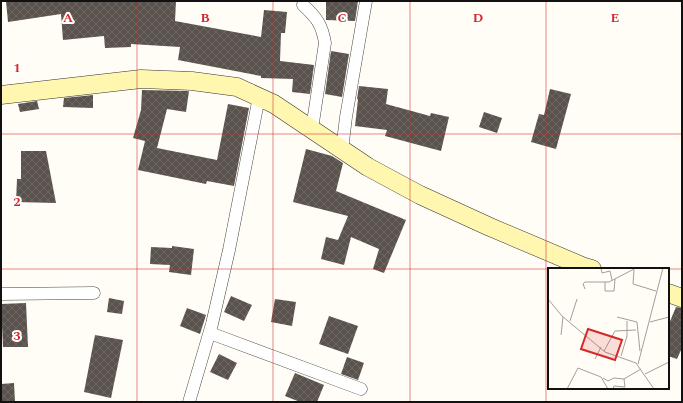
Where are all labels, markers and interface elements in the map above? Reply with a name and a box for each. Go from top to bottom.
text: A [63,8,73,28]
text: B [200,8,210,28]
text: C [337,8,347,28]
text: D [473,8,483,28]
text: E [611,8,620,28]
text: 1 [13,58,21,78]
text: 2 [13,192,21,212]
inset map [548,268,669,389]
text: 3 [13,326,21,346]

